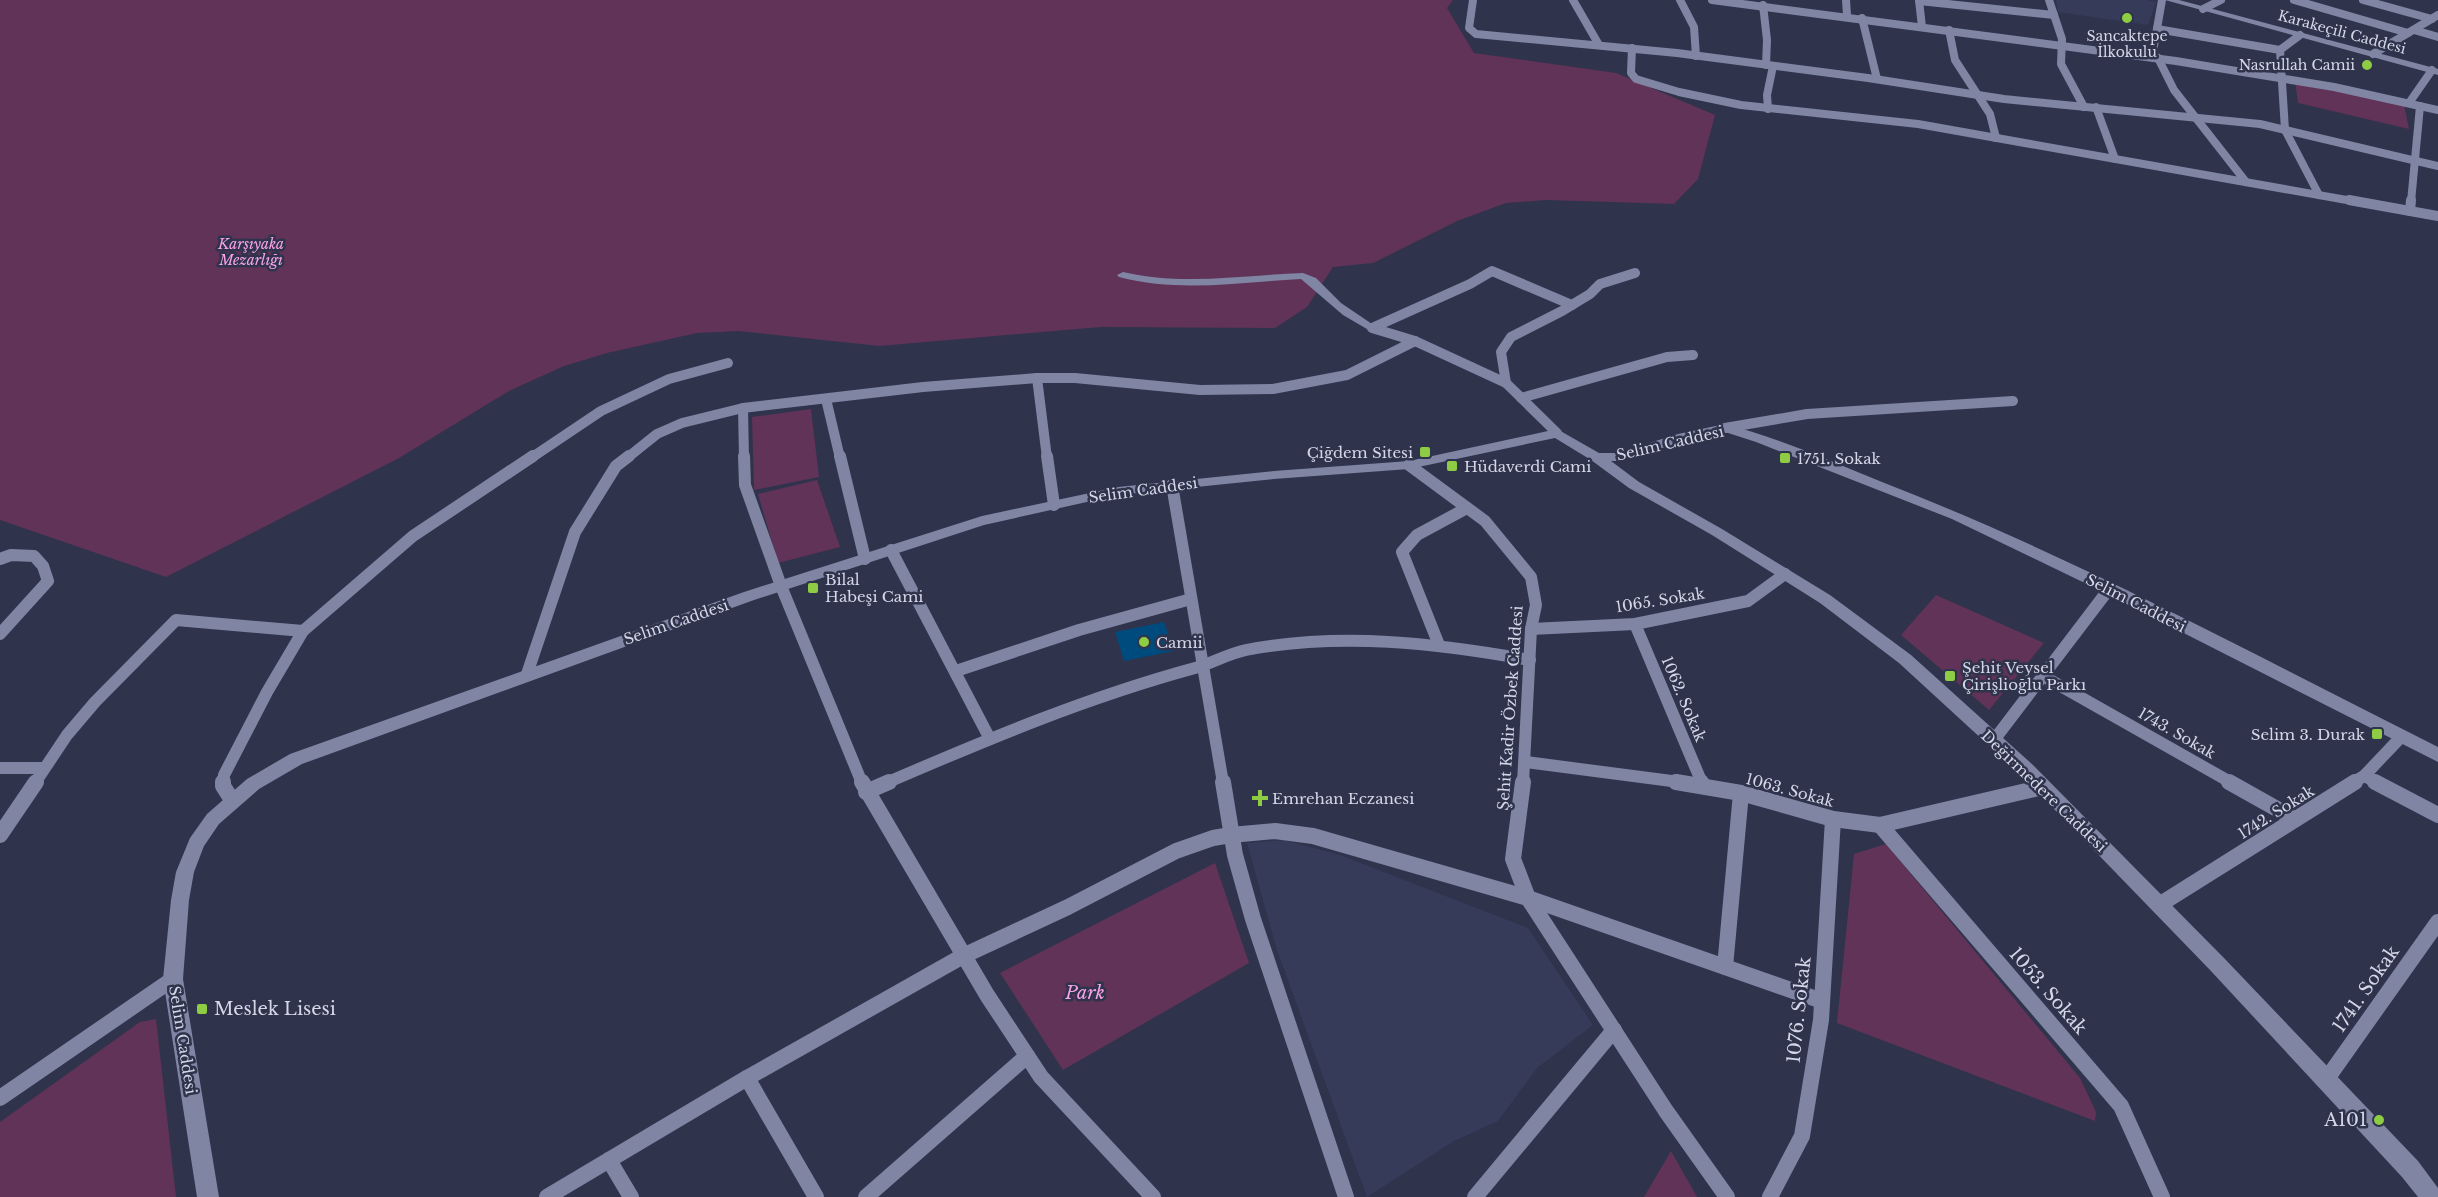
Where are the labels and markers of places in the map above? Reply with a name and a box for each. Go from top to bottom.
marker: Sancaktepe İlkokulu [2120,11,2134,25]
place label: Sancaktepe İlkokulu [2086,27,2168,61]
place label: Nasrullah Camii [2239,56,2355,74]
marker: Nasrullah Camii [2360,58,2374,72]
place label: Çiğdem Sitesi [1307,443,1413,462]
marker: Çiğdem Sitesi [1418,445,1432,459]
place label: 1751. Sokak [1797,449,1882,468]
marker: 1751. Sokak [1778,451,1792,465]
place label: Hüdaverdi Cami [1464,457,1591,476]
marker: Hüdaverdi Cami [1445,459,1459,473]
place label: Bilal Habeşi Cami [825,570,923,606]
marker: Bilal Habeşi Cami [806,581,820,595]
place label: Camii [1156,633,1203,652]
marker: Camii [1137,635,1151,649]
place label: Şehit Veysel Çirişlioğlu Parkı [1962,658,2086,694]
marker: Şehit Veysel Çirişlioğlu Parkı [1943,669,1957,683]
place label: Selim 3. Durak [2251,725,2366,744]
marker: Selim 3. Durak [2370,727,2384,741]
place label: Emrehan Eczanesi [1272,789,1414,808]
marker: Emrehan Eczanesi [1253,791,1267,805]
place label: Meslek Lisesi [214,998,336,1020]
marker: Meslek Lisesi [195,1002,209,1016]
place label: A101 [2323,1109,2367,1131]
marker: A101 [2372,1113,2386,1127]

